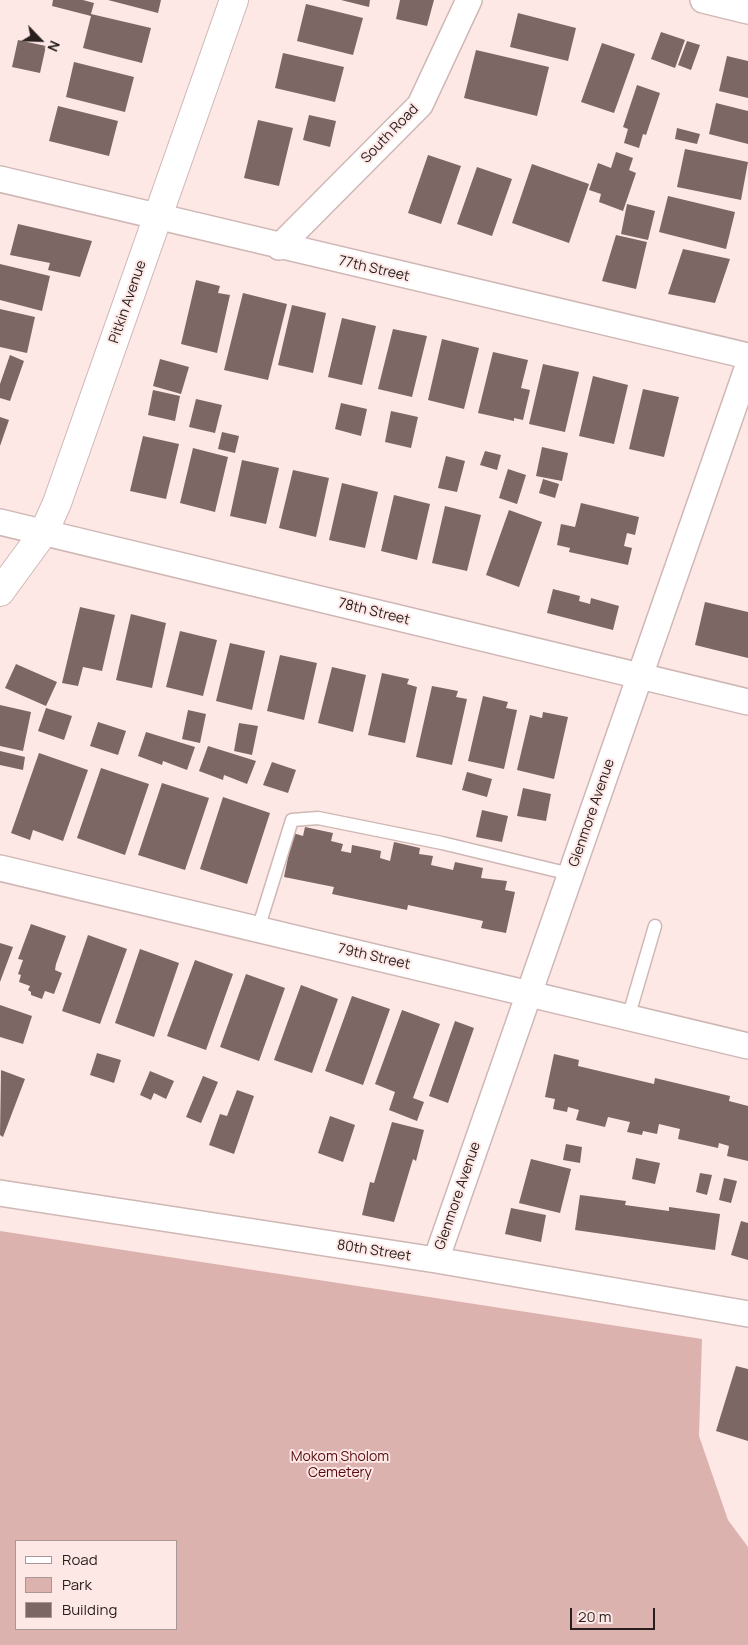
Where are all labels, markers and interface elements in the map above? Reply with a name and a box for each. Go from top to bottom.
north arrow [15,15,65,65]
text: N [43,38,65,55]
street label: South Road [358,101,422,167]
street label: 77th Street [337,253,411,285]
street label: Pitkin Avenue [106,258,150,346]
street label: 78th Street [337,595,411,629]
street label: Glenmore Avenue [566,757,618,869]
street label: 79th Street [336,941,412,973]
street label: Glenmore Avenue [432,1140,484,1252]
street label: 80th Street [336,1237,412,1265]
park label: Mokom Sholom Cemetery [291,1449,389,1481]
legend [15,1540,178,1630]
text: Road [62,1549,98,1570]
text: Park [62,1574,92,1595]
scale bar [573,1598,658,1630]
text: Building [62,1599,117,1620]
text: 20 m [578,1606,611,1627]

